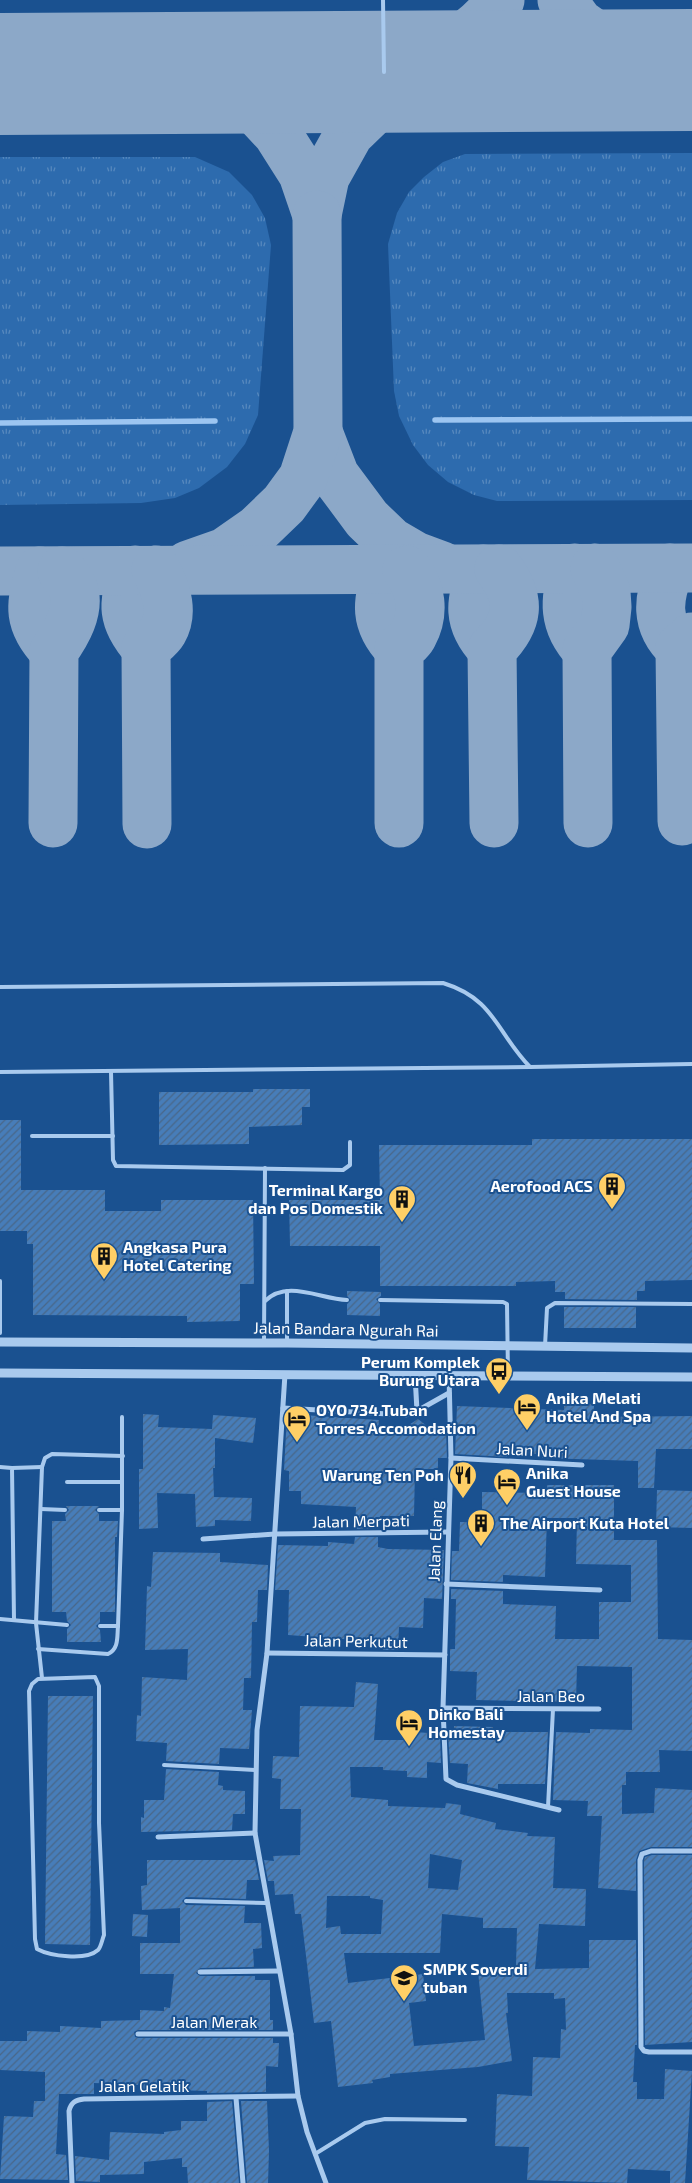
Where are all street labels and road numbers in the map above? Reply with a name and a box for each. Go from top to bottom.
street label: Jalan Bandara Ngurah Rai [253,1317,439,1340]
street label: Jalan Nuri [496,1438,568,1461]
street label: Jalan Elang [424,1500,445,1582]
street label: Jalan Merpati [312,1510,410,1531]
street label: Jalan Perkutut [304,1630,408,1651]
street label: Jalan Beo [517,1686,585,1705]
street label: Jalan Merak [171,2012,257,2031]
street label: Jalan Gelatik [98,2076,190,2095]

